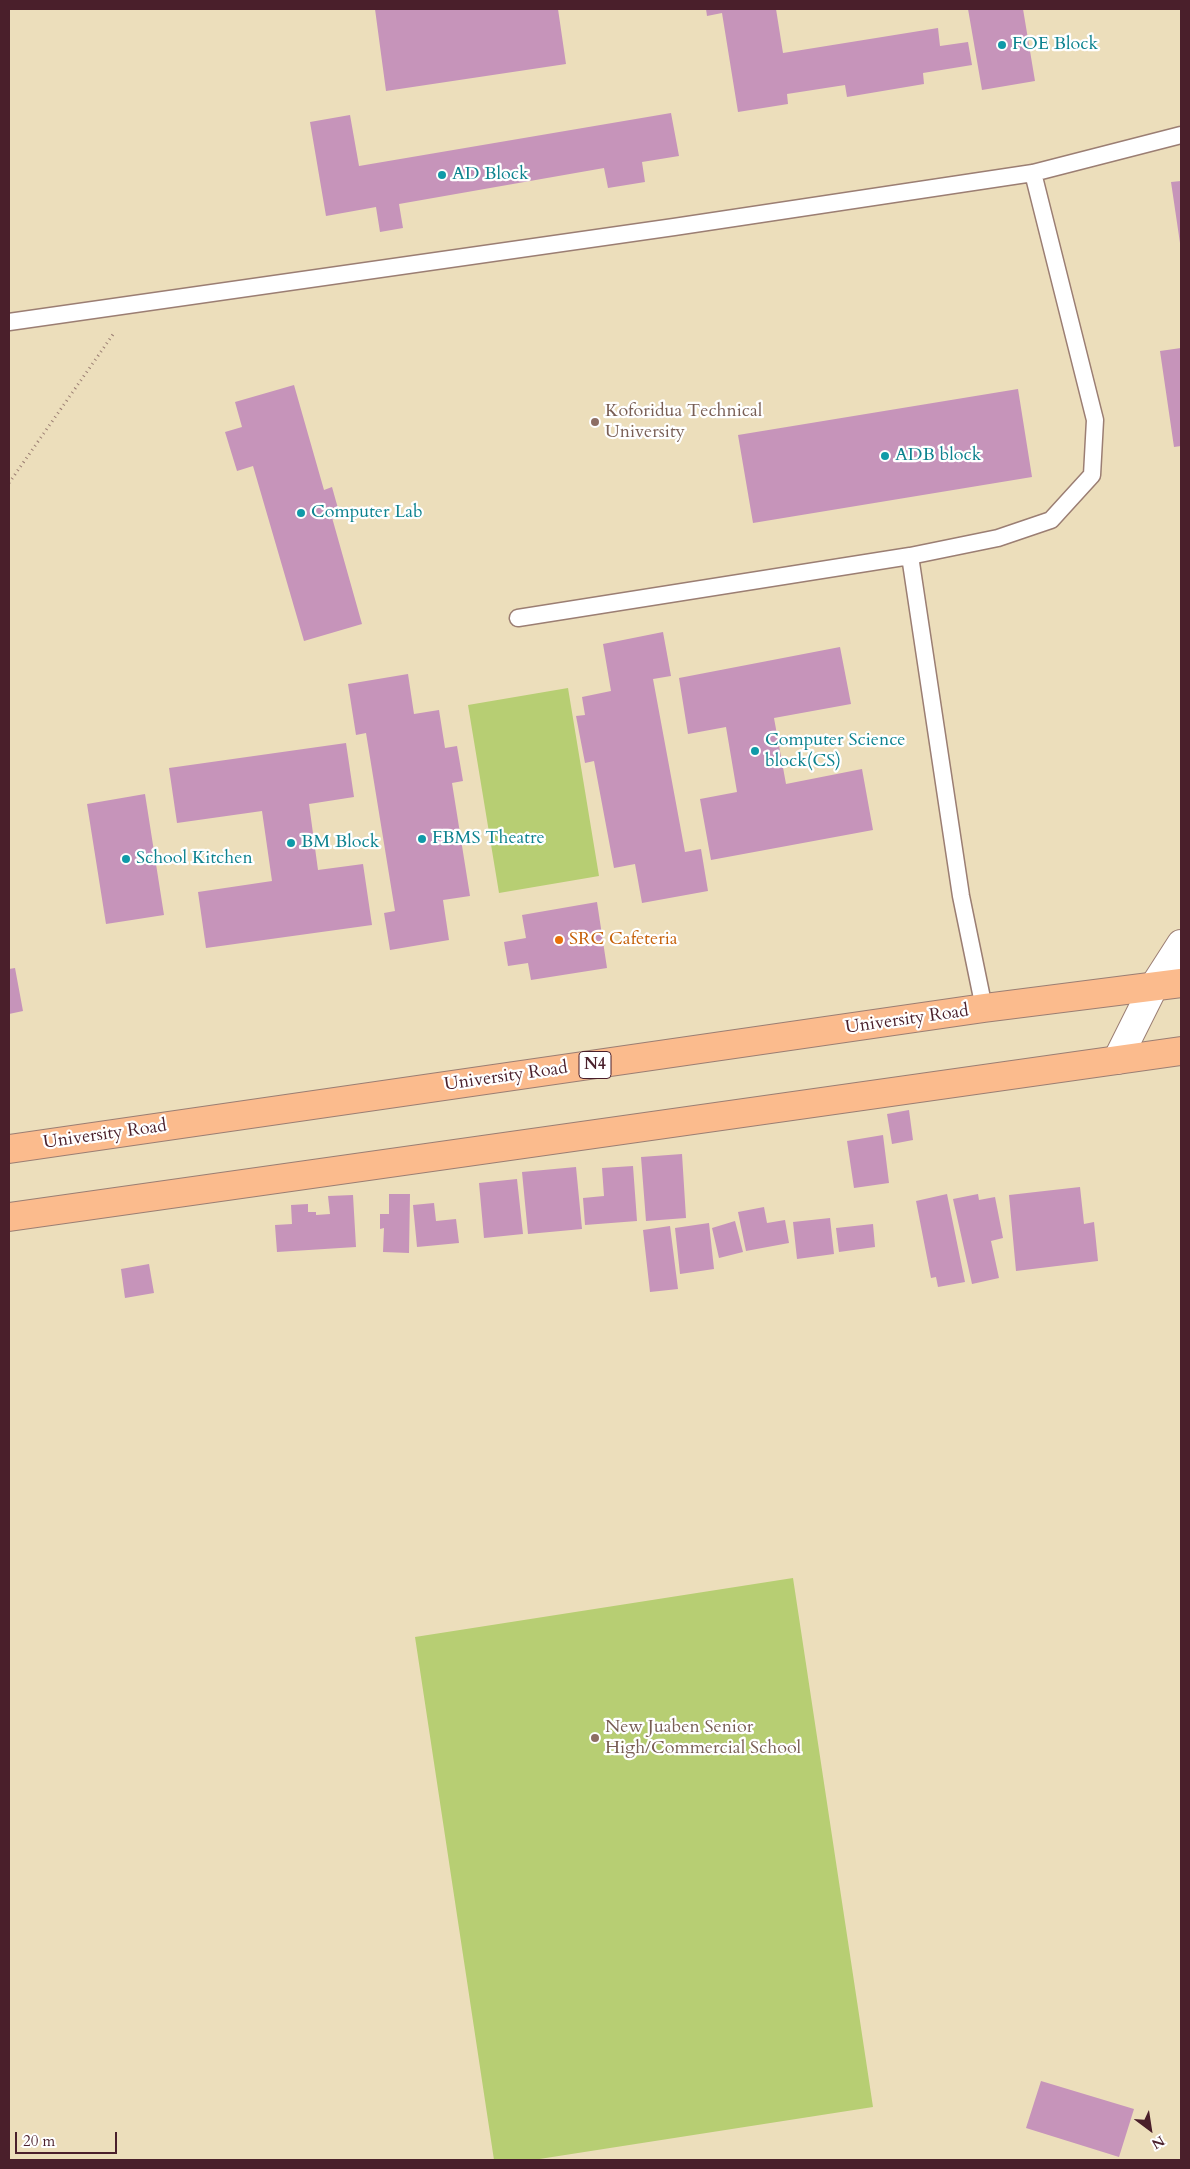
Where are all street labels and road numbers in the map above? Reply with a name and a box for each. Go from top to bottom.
street label: University Road [844,1001,970,1039]
road number: N4 [579,1052,611,1078]
street label: University Road [443,1058,569,1096]
street label: University Road [42,1116,168,1154]

